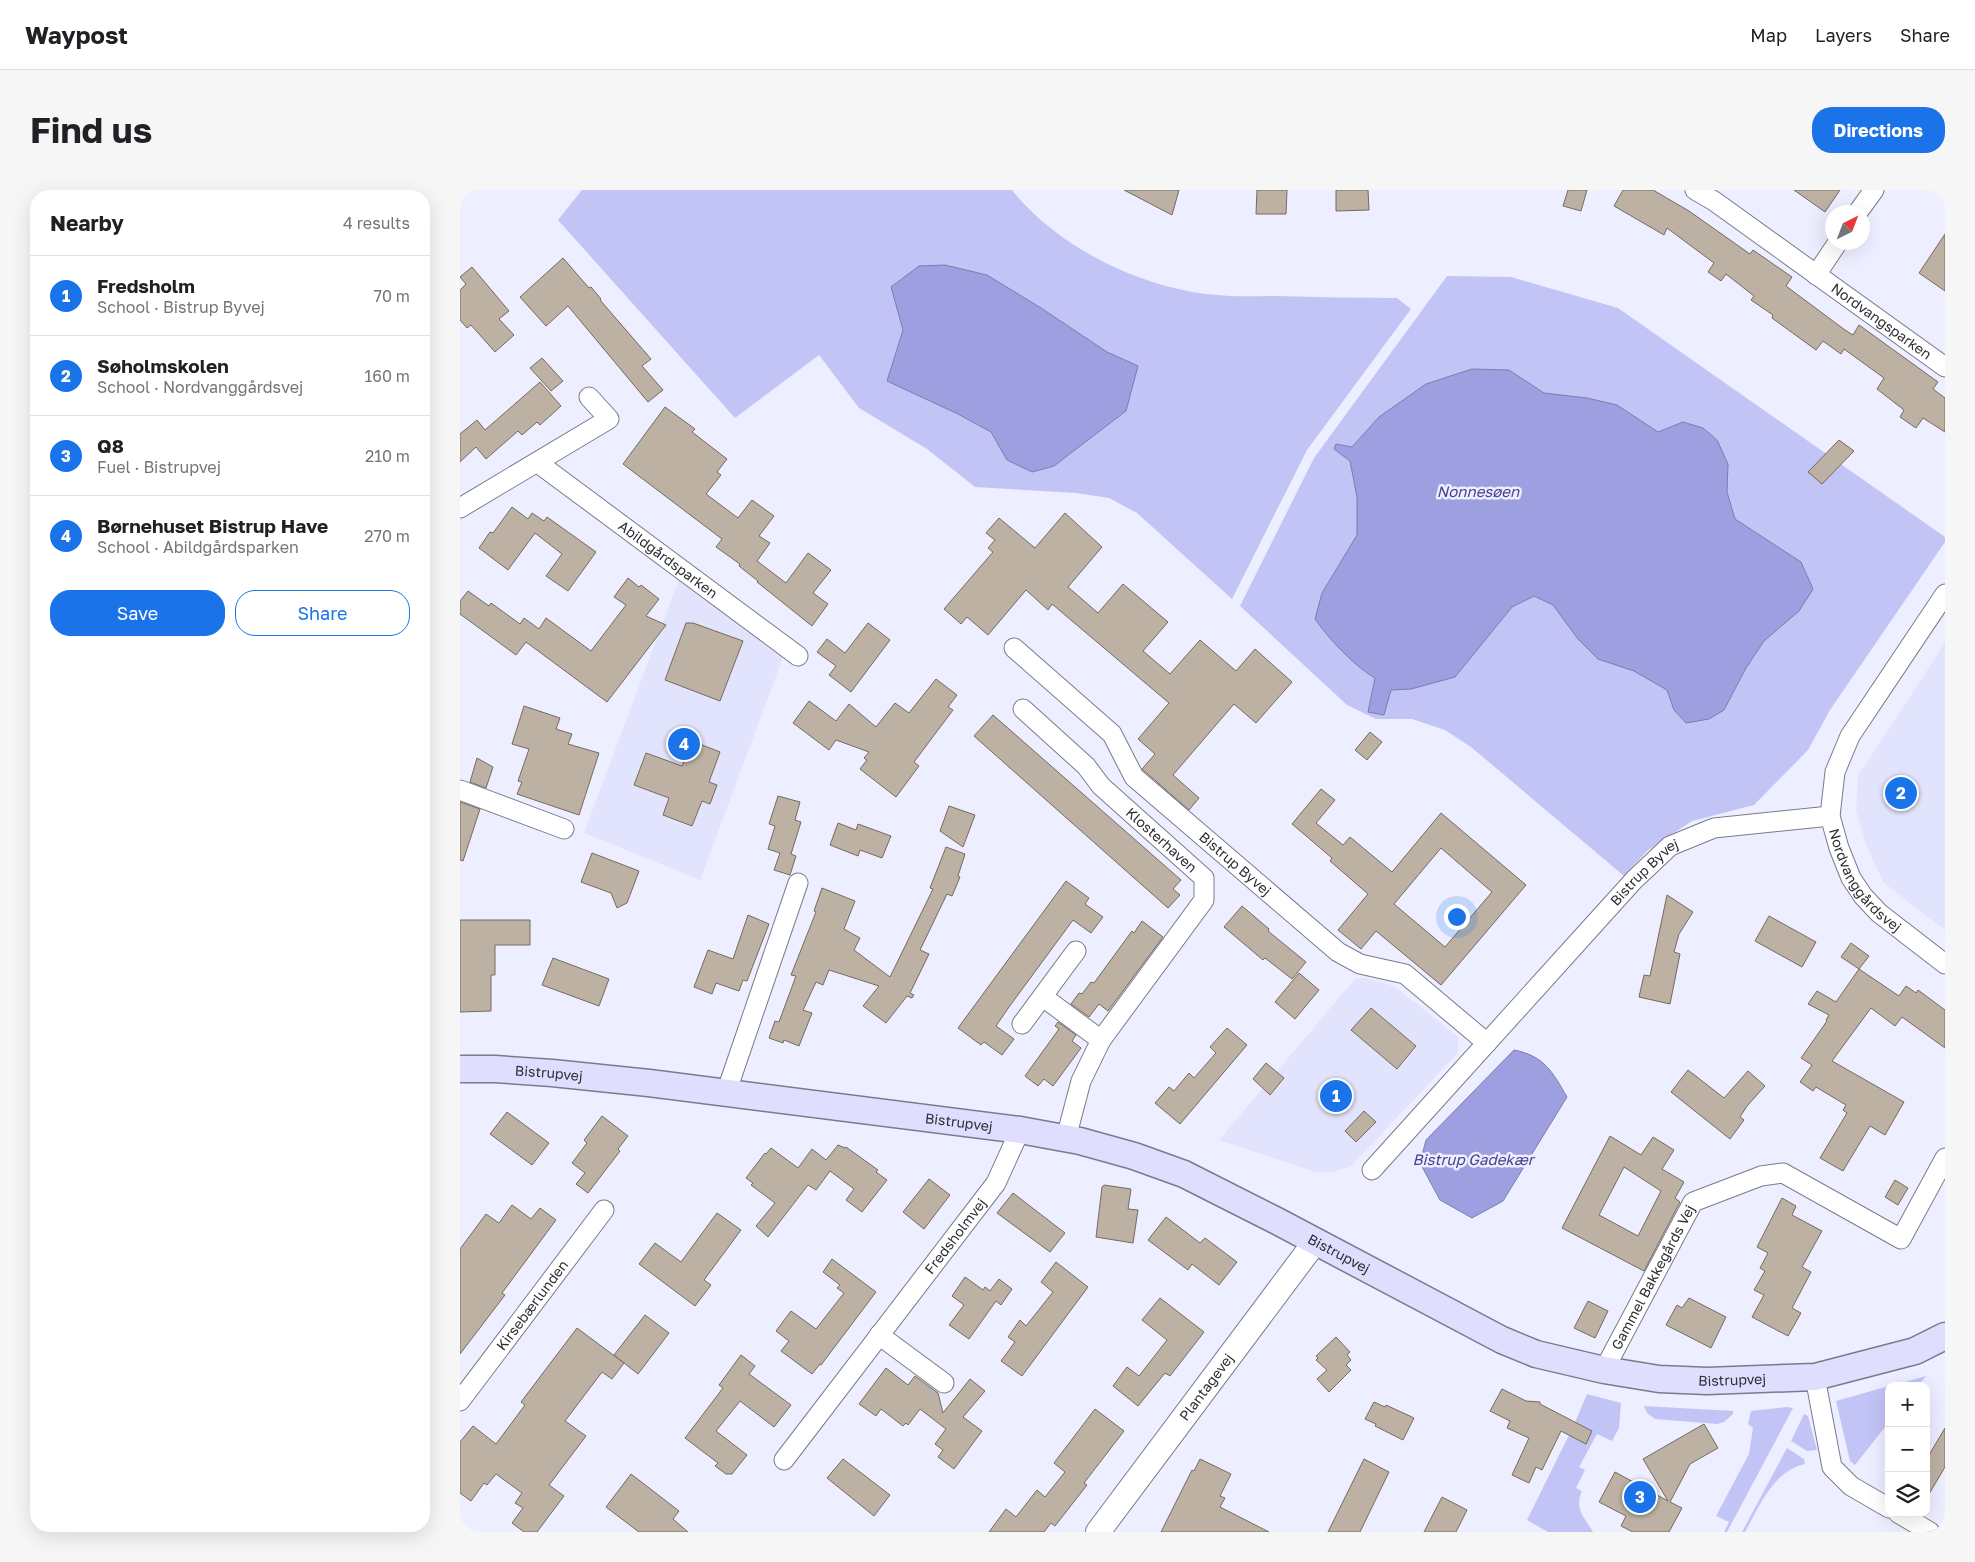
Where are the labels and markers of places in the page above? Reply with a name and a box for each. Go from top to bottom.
pin: 4 [668,725,700,763]
pin: 2 [1885,774,1917,812]
pin: 1 [1320,1077,1352,1115]
pin: 3 [1624,1478,1656,1516]

